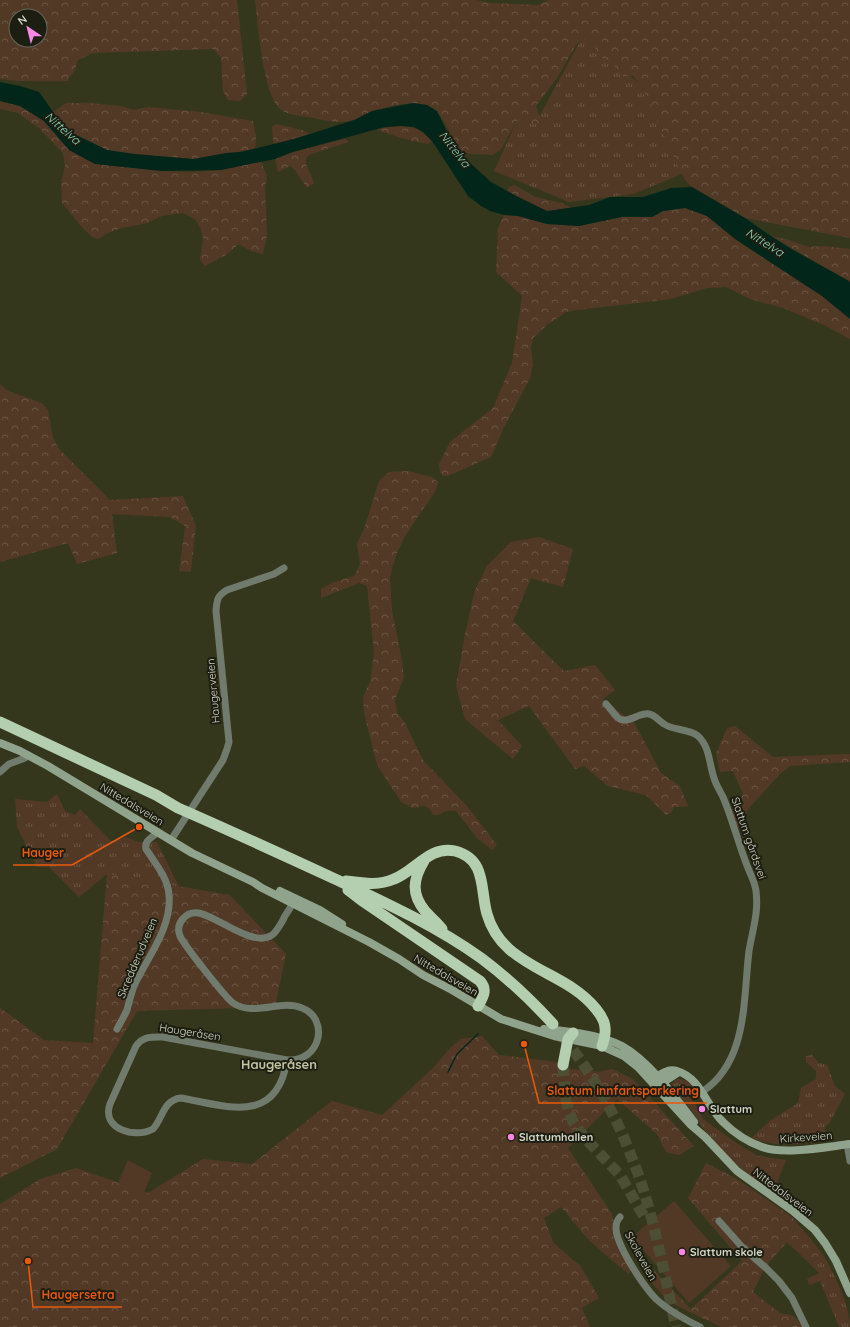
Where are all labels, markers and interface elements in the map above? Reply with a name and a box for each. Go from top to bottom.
north arrow [8,8,48,48]
text: N [15,12,30,28]
water label: Nittelva [42,108,84,148]
water label: Nittelva [436,128,474,171]
water label: Nittelva [743,224,787,260]
street label: Haugerveien [203,658,223,724]
street label: Nittedalsveien [98,779,166,829]
street label: Slattum gårdsvei [728,795,770,881]
callout: Hauger [13,841,72,865]
text: Hauger [22,845,64,860]
street label: Skredderudveien [114,916,160,1000]
street label: Nittedalsveien [411,951,481,999]
street label: Haugeråsen [158,1020,222,1044]
district label: Haugeråsen [241,1056,317,1072]
callout: Slattum innfartsparkering [539,1079,707,1103]
text: Slattum innfartsparkering [547,1083,699,1098]
place label: Slattum [710,1102,752,1116]
marker: Slattum [697,1104,707,1114]
street label: Kirkeveien [779,1128,833,1146]
place label: Slattumhallen [519,1130,593,1144]
marker: Slattumhallen [506,1132,516,1142]
street label: Nittedalsveien [750,1165,816,1219]
street label: Skoleveien [622,1229,660,1283]
place label: Slattum skole [690,1245,763,1259]
marker: Slattum skole [677,1247,687,1257]
callout: Haugersetra [33,1283,122,1307]
text: Haugersetra [41,1287,115,1302]

